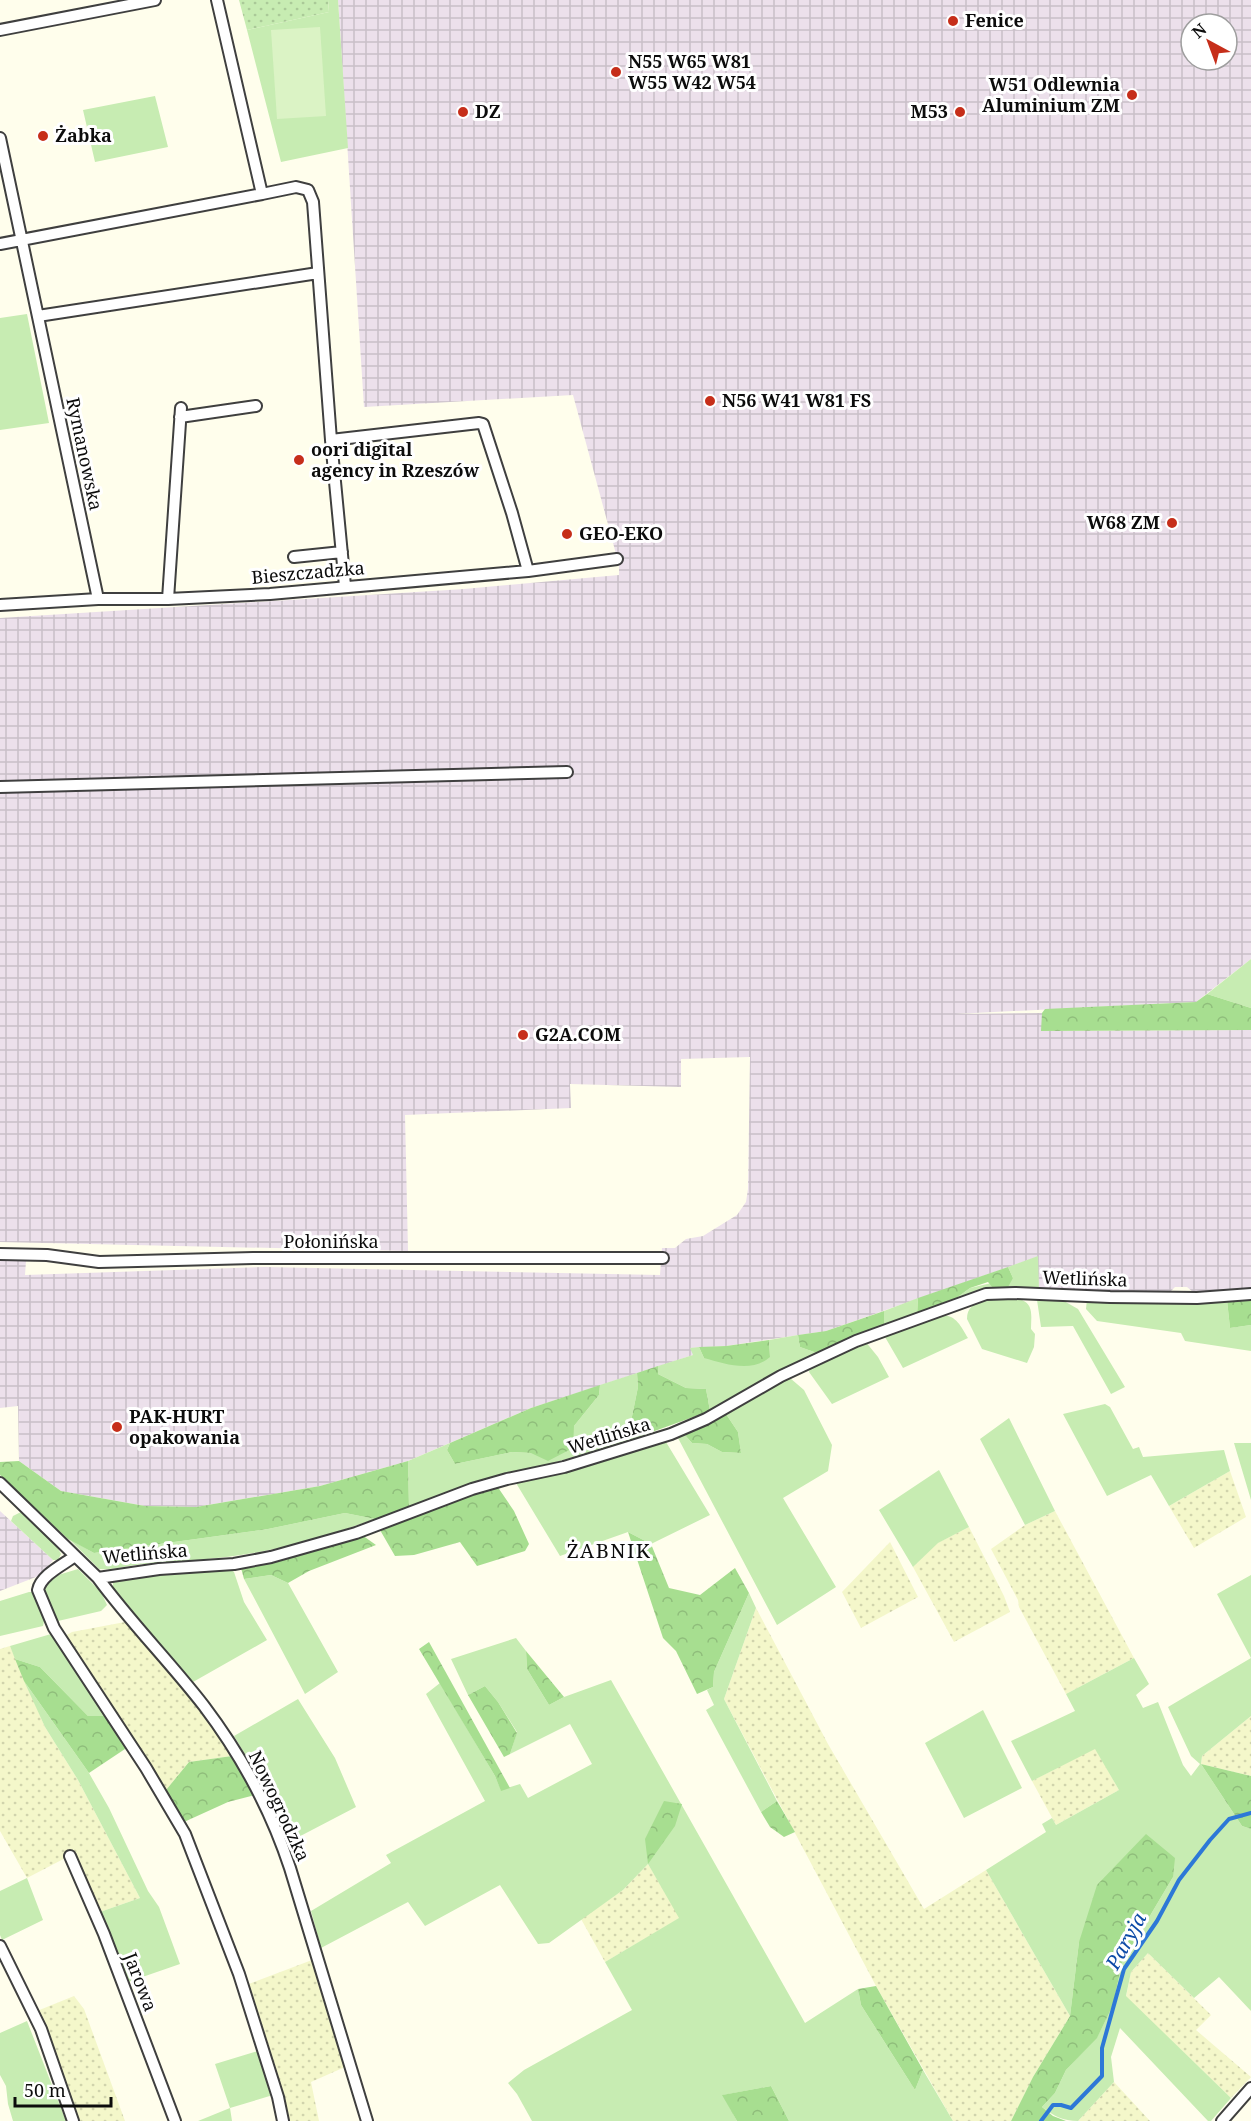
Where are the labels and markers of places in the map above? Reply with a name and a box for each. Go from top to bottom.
place label: Fenice [965,8,1024,32]
marker: Fenice [946,14,960,28]
place label: N55 W65 W81 W55 W42 W54 [628,49,756,94]
marker: N55 W65 W81 W55 W42 W54 [609,65,623,79]
place label: W51 Odlewnia Aluminium ZM [982,72,1120,117]
marker: W51 Odlewnia Aluminium ZM [1125,88,1139,102]
place label: DZ [475,99,501,123]
place label: M53 [911,99,948,123]
marker: DZ [456,105,470,119]
marker: M53 [953,105,967,119]
place label: Żabka [55,123,112,147]
marker: Żabka [36,129,50,143]
place label: N56 W41 W81 FS [722,388,871,412]
marker: N56 W41 W81 FS [703,394,717,408]
place label: oori digital agency in Rzeszów [311,437,480,482]
marker: oori digital agency in Rzeszów [292,453,306,467]
place label: W68 ZM [1087,510,1160,534]
marker: W68 ZM [1165,516,1179,530]
place label: GEO-EKO [579,521,663,545]
marker: GEO-EKO [560,527,574,541]
place label: G2A.COM [535,1022,621,1046]
marker: G2A.COM [516,1028,530,1042]
place label: PAK-HURT opakowania [129,1404,240,1449]
marker: PAK-HURT opakowania [110,1420,124,1434]

